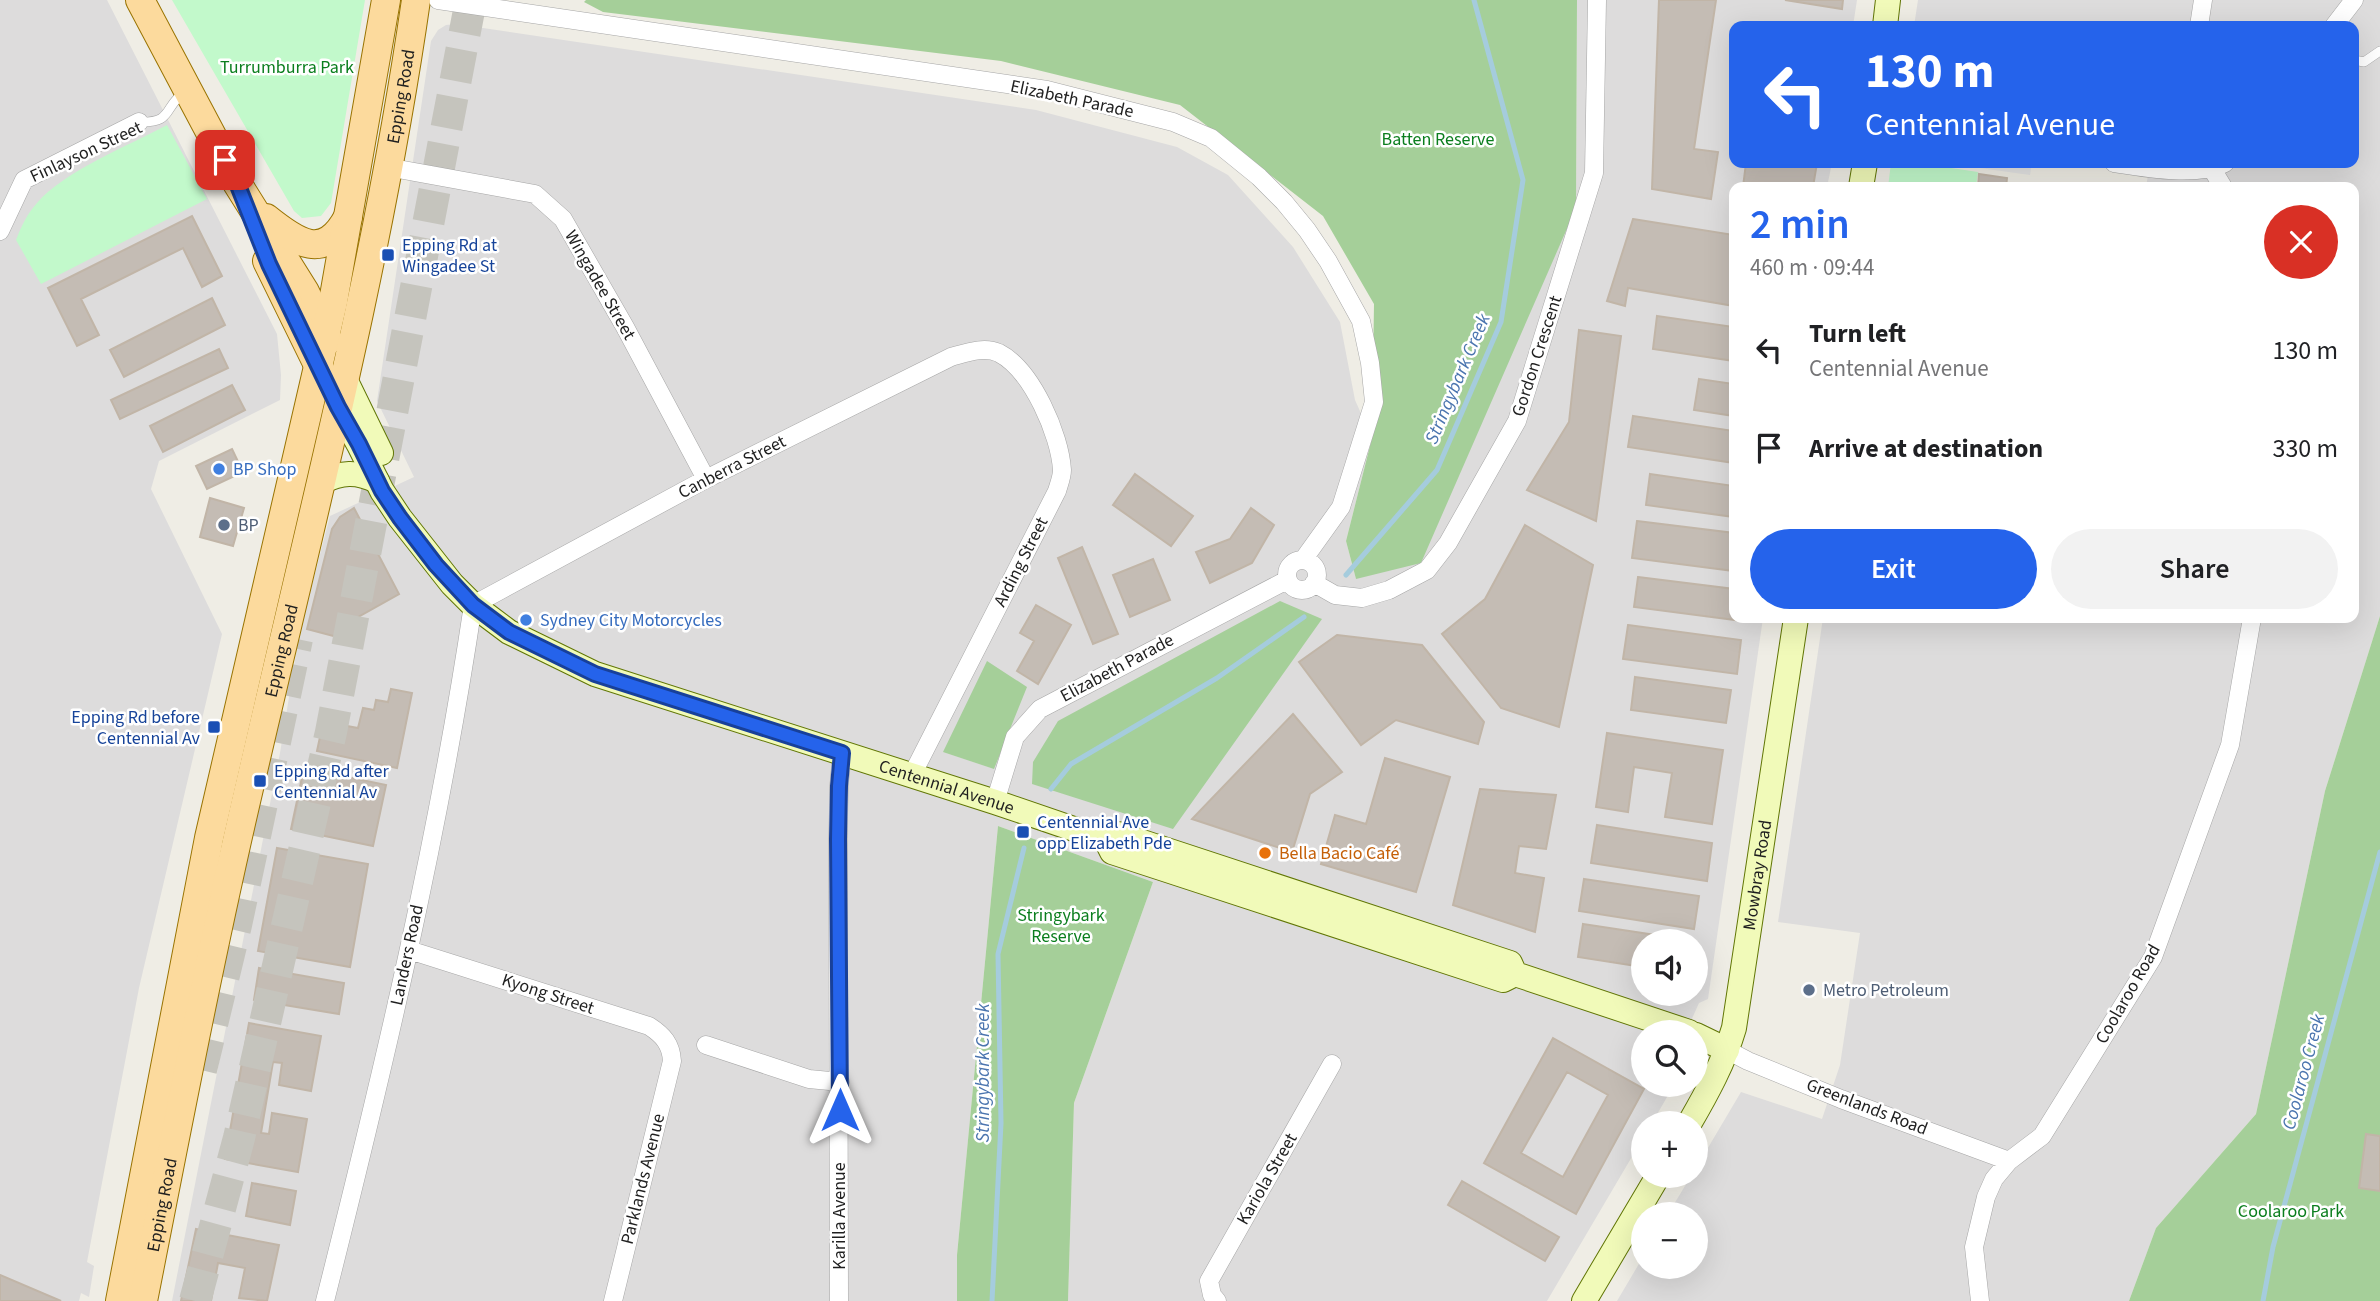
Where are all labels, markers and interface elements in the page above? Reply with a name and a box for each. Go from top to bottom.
text: 130 m [1865,37,1994,107]
street label: Epping Road [380,48,421,146]
icon: left [1750,49,1841,140]
park label: Turrumburra Park [220,55,354,80]
street label: Elizabeth Parade [1008,74,1136,124]
text: Centennial Avenue [1865,102,2115,148]
street label: Finlayson Street [26,115,146,189]
park label: Batten Reserve [1382,127,1494,152]
pin [195,130,255,190]
icon: arrive [206,141,244,179]
text: 2 min [1750,195,1850,255]
button: close [2264,205,2338,279]
street label: Wingadee Street [558,226,642,344]
place label: Epping Rd at Wingadee St [402,233,497,279]
marker: Epping Rd at Wingadee St [380,247,396,263]
text: 460 m · 09:44 [1750,251,1874,284]
street label: Gordon Crescent [1506,292,1568,420]
water label: Stringybark Creek [1418,309,1498,448]
text: Turn left [1809,315,1906,352]
icon: left [1750,331,1788,369]
text: 130 m [2272,332,2338,369]
text: Centennial Avenue [1809,352,1989,385]
street label: Canberra Street [674,429,790,505]
icon: arrive [1750,429,1788,467]
text: Arrive at destination [1809,430,2043,467]
text: 330 m [2272,430,2338,467]
place label: BP Shop [233,457,297,482]
marker: BP Shop [211,461,227,477]
place label: BP [238,513,259,538]
street label: Arding Street [988,513,1054,611]
marker: BP [216,517,232,533]
button: Exit [1750,529,2037,609]
button: Share [2051,529,2338,609]
street label: Epping Road [258,601,304,700]
place label: Sydney City Motorcycles [540,608,722,633]
marker: Sydney City Motorcycles [518,612,534,628]
street label: Elizabeth Parade [1056,628,1178,708]
place label: Epping Rd before Centennial Av [71,705,201,751]
marker: Epping Rd before Centennial Av [206,719,222,735]
street label: Centennial Avenue [876,753,1018,820]
place label: Epping Rd after Centennial Av [274,759,390,805]
marker: Epping Rd after Centennial Av [252,773,268,789]
place label: Centennial Ave opp Elizabeth Pde [1037,810,1172,856]
street label: Mowbray Road [1736,818,1778,932]
marker: Centennial Ave opp Elizabeth Pde [1015,824,1031,840]
place label: Bella Bacio Café [1279,841,1399,866]
marker: Bella Bacio Café [1257,845,1273,861]
street label: Landers Road [384,902,430,1008]
park label: Stringybark Reserve [1017,903,1105,949]
map controls [1631,929,1708,1279]
button: sound [1631,929,1708,1006]
street label: Coolaroo Road [2089,940,2167,1048]
street label: Kyong Street [499,967,597,1021]
place label: Metro Petroleum [1823,978,1949,1003]
marker: Metro Petroleum [1801,982,1817,998]
water label: Stringybark Creek [970,1003,997,1143]
water label: Coolaroo Creek [2276,1010,2333,1133]
button: search [1631,1020,1708,1097]
street label: Greenlands Road [1803,1072,1931,1142]
position arrow [803,1073,877,1147]
street label: Parklands Avenue [615,1111,671,1247]
button: + [1631,1111,1708,1188]
street label: Kariola Street [1231,1128,1303,1230]
street label: Epping Road [140,1156,183,1254]
street label: Karilla Avenue [827,1162,852,1270]
park label: Coolaroo Park [2238,1199,2344,1224]
button: − [1631,1202,1708,1279]

